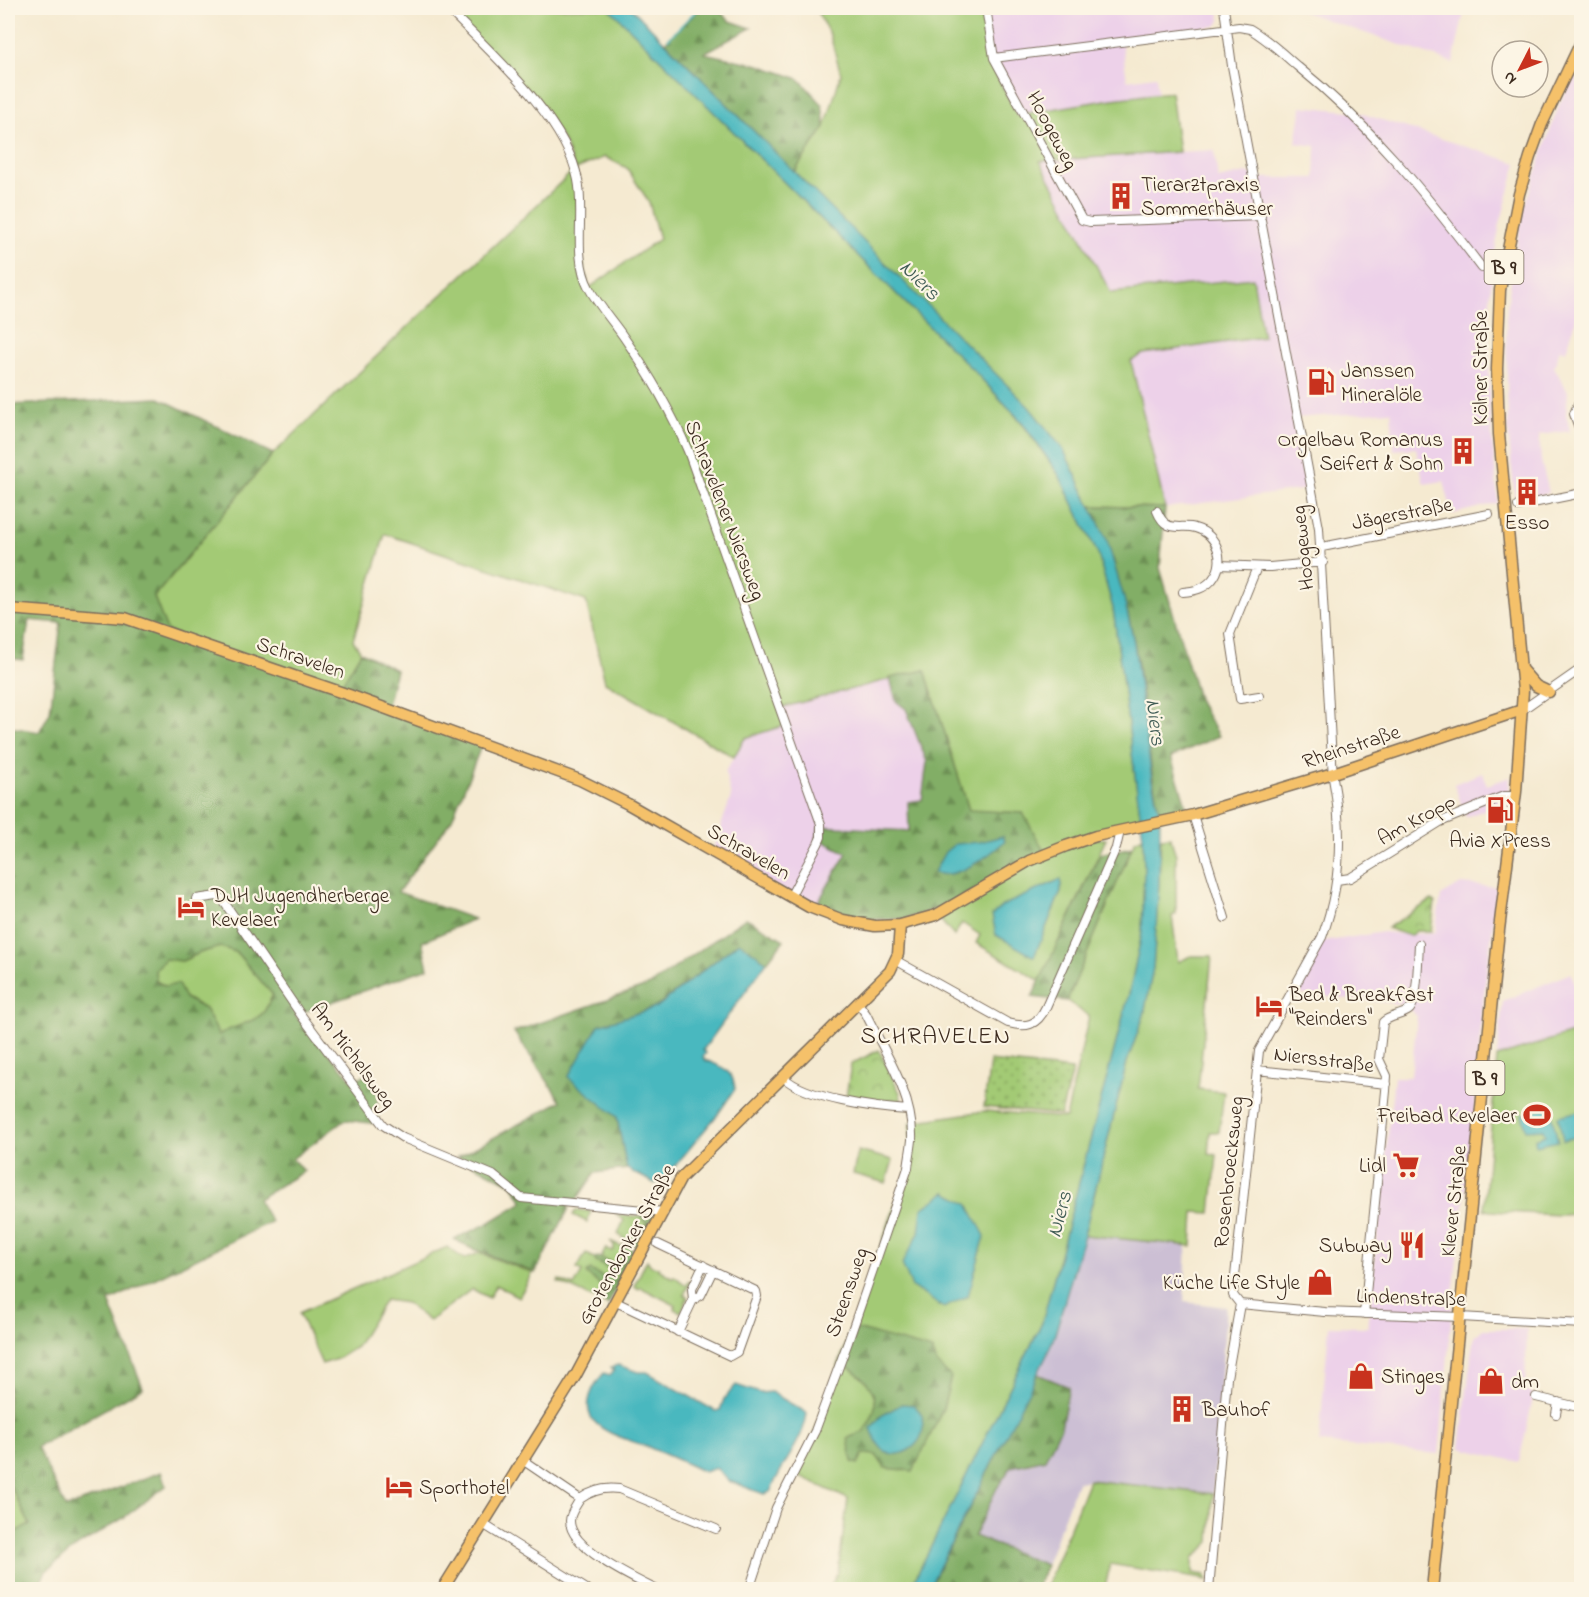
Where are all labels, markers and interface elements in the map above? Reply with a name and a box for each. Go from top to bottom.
north arrow [1490,39,1550,99]
text: N [1498,66,1523,90]
street label: Hoogeweg [1016,86,1085,177]
place label: Tierarztpraxis Sommerhäuser [1141,171,1274,225]
building icon: Tierarztpraxis Sommerhäuser [1106,181,1136,211]
road number: B 9 [1484,250,1524,284]
water label: Niers [891,253,947,310]
street label: Kölner Straße [1467,310,1497,425]
place label: Janssen Mineralöle [1341,357,1422,411]
fuel station icon: Janssen Mineralöle [1306,367,1336,397]
street label: Schravelener Niersweg [674,416,772,606]
place label: Orgelbau Romanus Seifert & Sohn [1278,426,1443,480]
building icon: Orgelbau Romanus Seifert & Sohn [1448,436,1478,466]
building icon: Esso [1512,477,1542,507]
street label: Jägerstraße [1349,490,1456,541]
street label: Hoogeweg [1285,503,1325,592]
place label: Esso [1504,509,1550,539]
street label: Schravelen [252,630,349,688]
water label: Niers [1135,697,1173,748]
street label: Rheinstraße [1299,718,1405,778]
street label: Am Kropp [1373,787,1461,854]
fuel station icon: Avia XPress [1485,795,1515,825]
street label: Schravelen [701,817,795,889]
place label: Avia XPress [1449,827,1551,857]
place label: DJH Jugendherberge Kevelaer [210,882,390,936]
hotel icon: DJH Jugendherberge Kevelaer [176,892,206,922]
place label: Bed & Breakfast "Reinders" [1288,981,1434,1035]
hotel icon: Bed & Breakfast "Reinders" [1254,991,1284,1021]
street label: Am Michelsweg [301,997,402,1117]
district label: SCHRAVELEN [860,1020,1012,1055]
street label: Niersstraße [1272,1040,1376,1082]
road number: B 9 [1466,1061,1504,1095]
street label: Rosenbroecksweg [1207,1095,1255,1250]
sports icon: Freibad Kevelaer [1522,1100,1552,1130]
place label: Freibad Kevelaer [1376,1102,1517,1132]
street label: Klever Straße [1434,1143,1476,1258]
supermarket icon: Lidl [1391,1150,1421,1180]
place label: Lidl [1359,1152,1386,1182]
street label: Grotendonker Straße [571,1159,685,1331]
water label: Niers [1039,1187,1083,1241]
restaurant icon: Subway [1397,1230,1427,1260]
place label: Subway [1319,1232,1392,1264]
street label: Steensweg [819,1244,879,1342]
shop icon: Küche Life Style [1305,1267,1335,1297]
place label: Küche Life Style [1163,1269,1301,1301]
street label: Lindenstraße [1356,1282,1467,1316]
shop icon: Stinges [1346,1361,1376,1391]
place label: Stinges [1381,1363,1445,1395]
shop icon: dm [1476,1366,1506,1396]
place label: dm [1511,1368,1539,1398]
building icon: Bauhof [1167,1394,1197,1424]
place label: Bauhof [1201,1396,1270,1426]
hotel icon: Sporthotel [384,1472,414,1502]
place label: Sporthotel [419,1474,509,1504]

